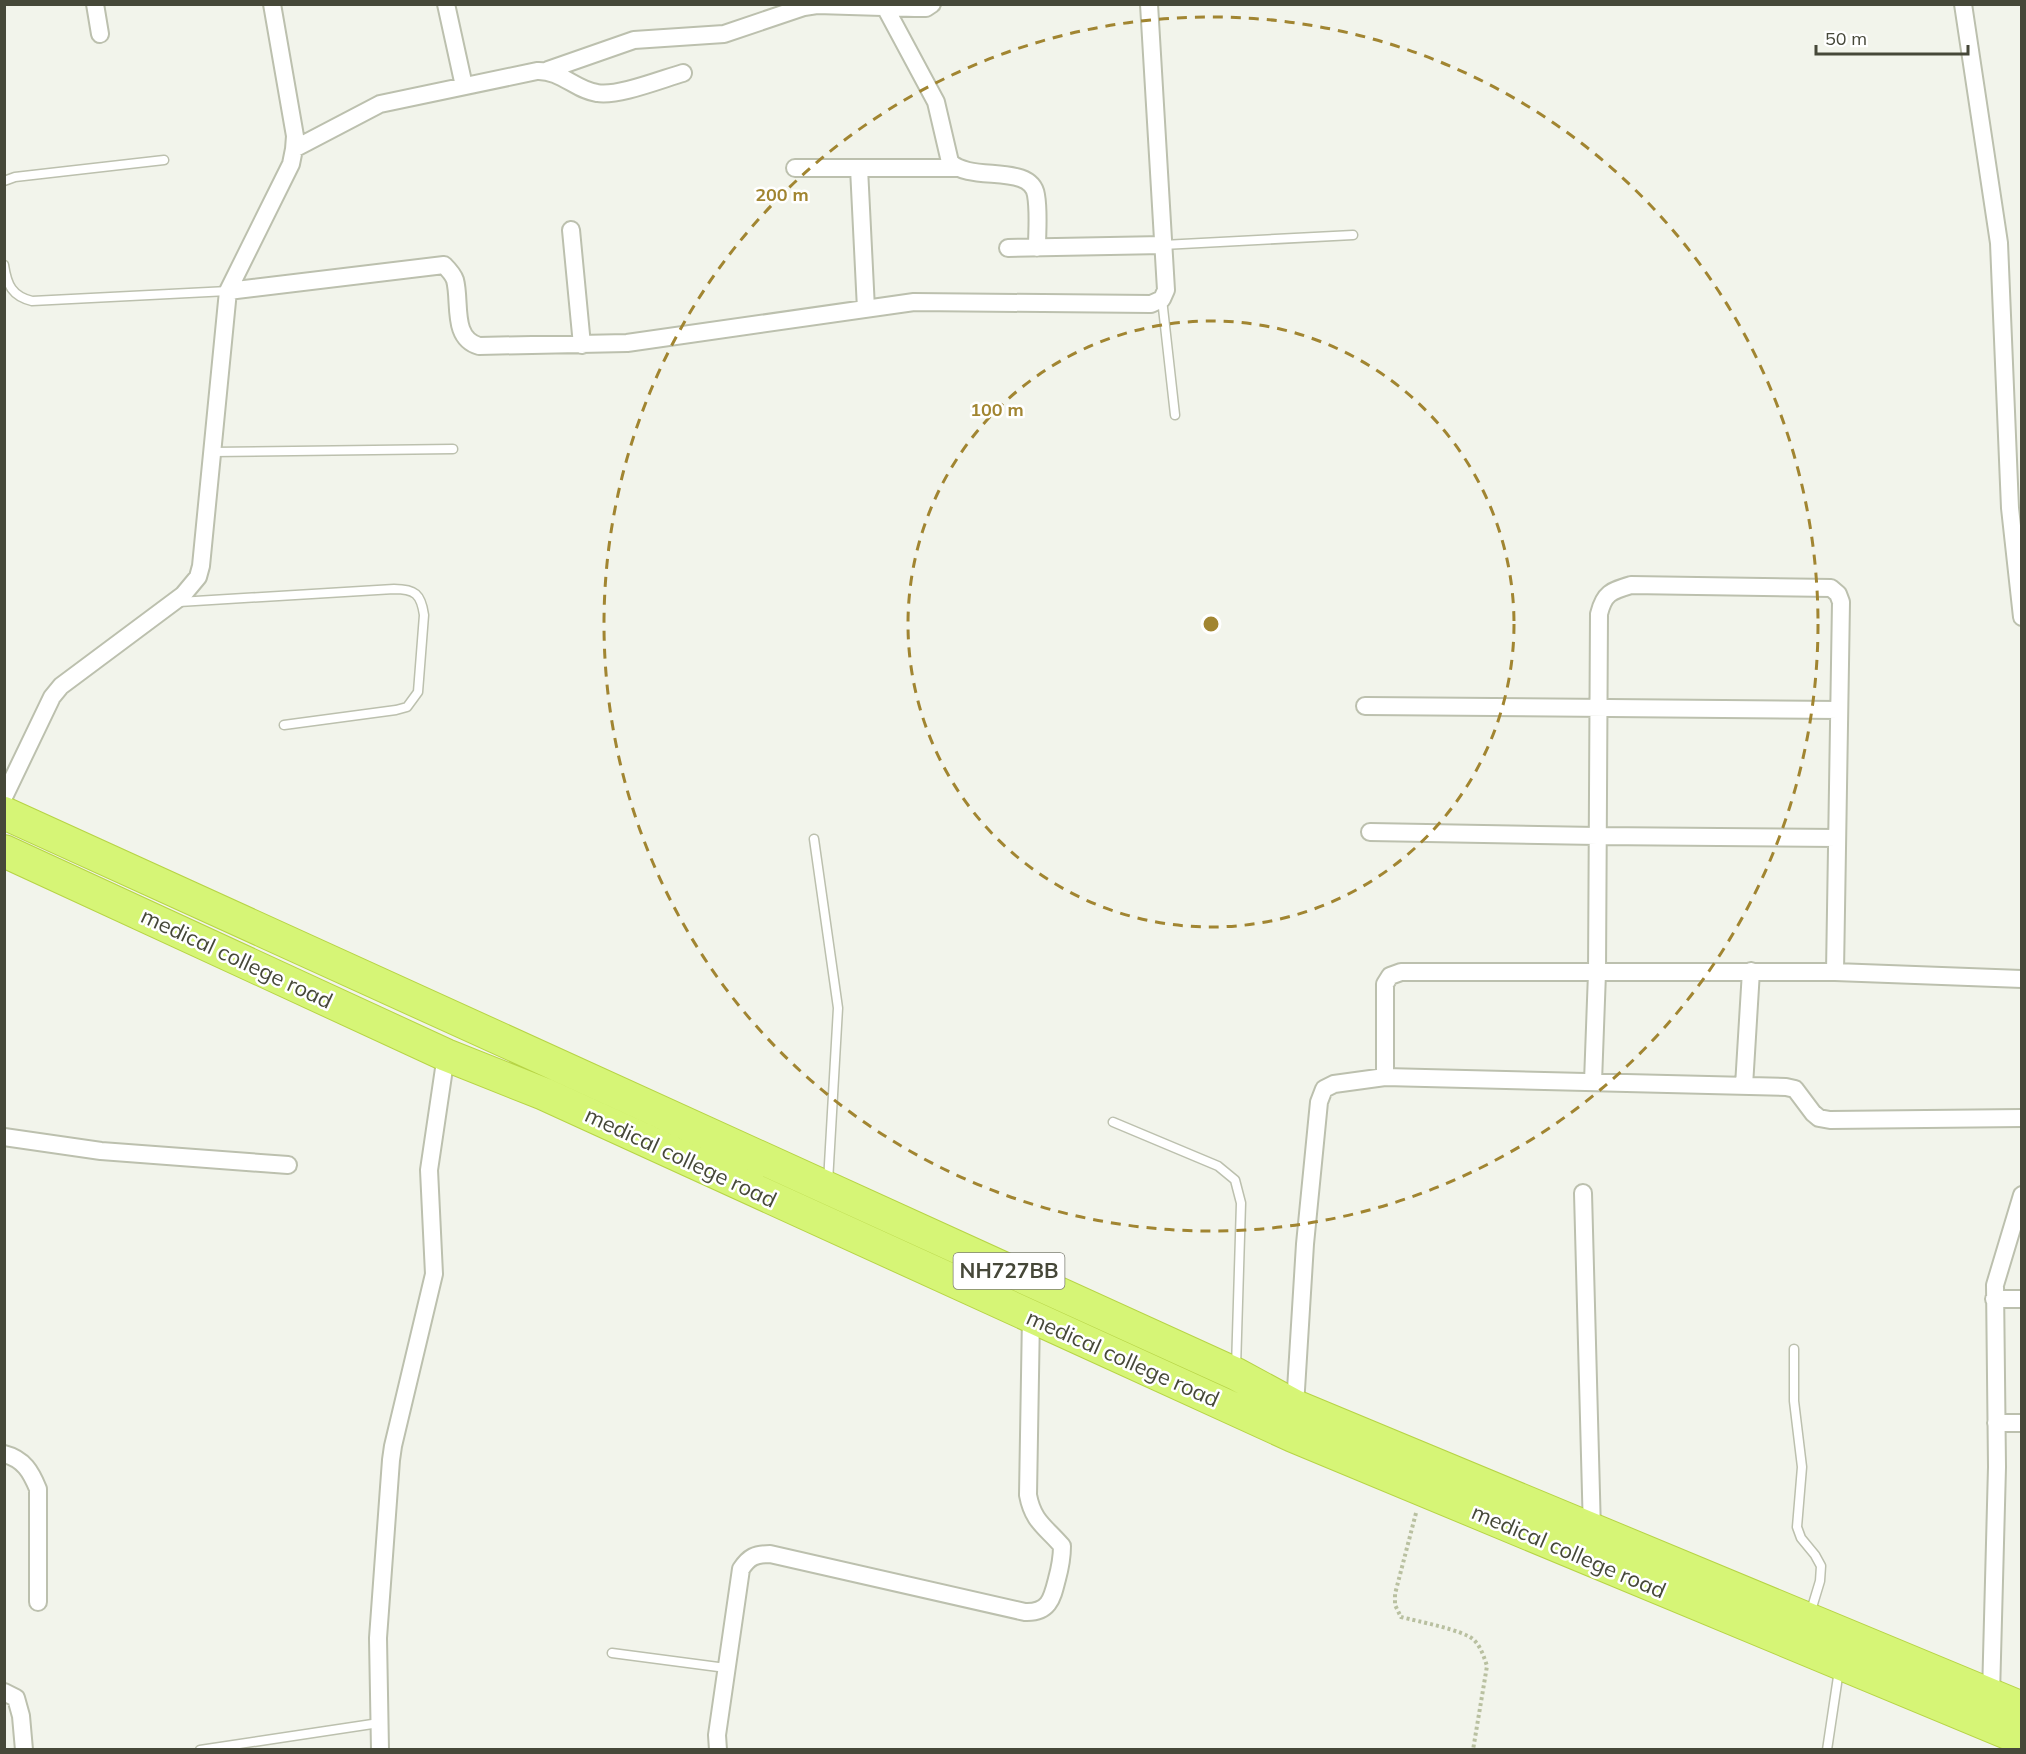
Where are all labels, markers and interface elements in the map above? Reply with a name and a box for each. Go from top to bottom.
scale bar [1816,18,1968,56]
text: 50 m [1825,27,1867,50]
text: 200 m [755,183,809,206]
text: 100 m [970,398,1024,421]
centre of rings [1201,614,1221,634]
street label: medical college road [137,901,337,1015]
street label: medical college road [581,1100,781,1214]
road number: NH727BB [954,1253,1064,1289]
street label: medical college road [1022,1303,1224,1413]
street label: medical college road [1468,1497,1670,1605]

